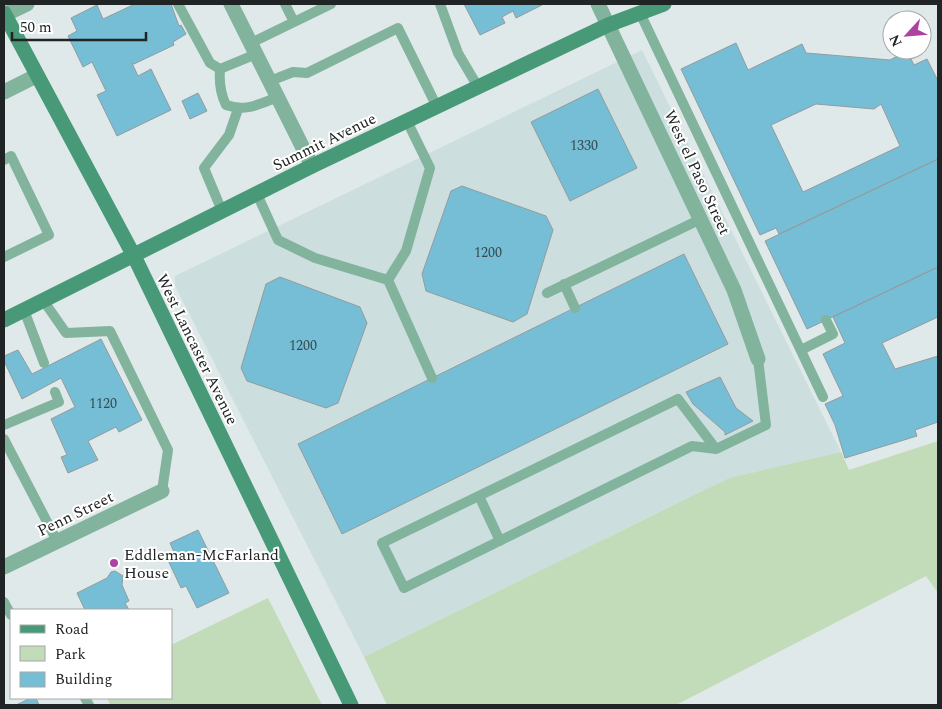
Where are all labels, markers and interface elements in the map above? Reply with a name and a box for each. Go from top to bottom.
scale bar [12,10,146,42]
north arrow [882,10,932,60]
text: 50 m [20,16,52,39]
text: N [884,31,908,50]
street label: Summit Avenue [269,106,380,177]
street label: West el Paso Street [658,106,737,239]
house number: 1330 [570,135,598,156]
house number: 1200 [474,242,502,263]
street label: West Lancaster Avenue [150,270,244,429]
house number: 1200 [289,335,317,356]
house number: 1120 [89,393,117,414]
street label: Penn Street [33,485,118,543]
place label: Eddleman-McFarland House [124,543,279,585]
marker: Eddleman-McFarland House [108,557,120,569]
legend [10,609,172,699]
text: Road [55,618,89,641]
text: Park [55,643,86,666]
text: Building [55,668,112,691]

